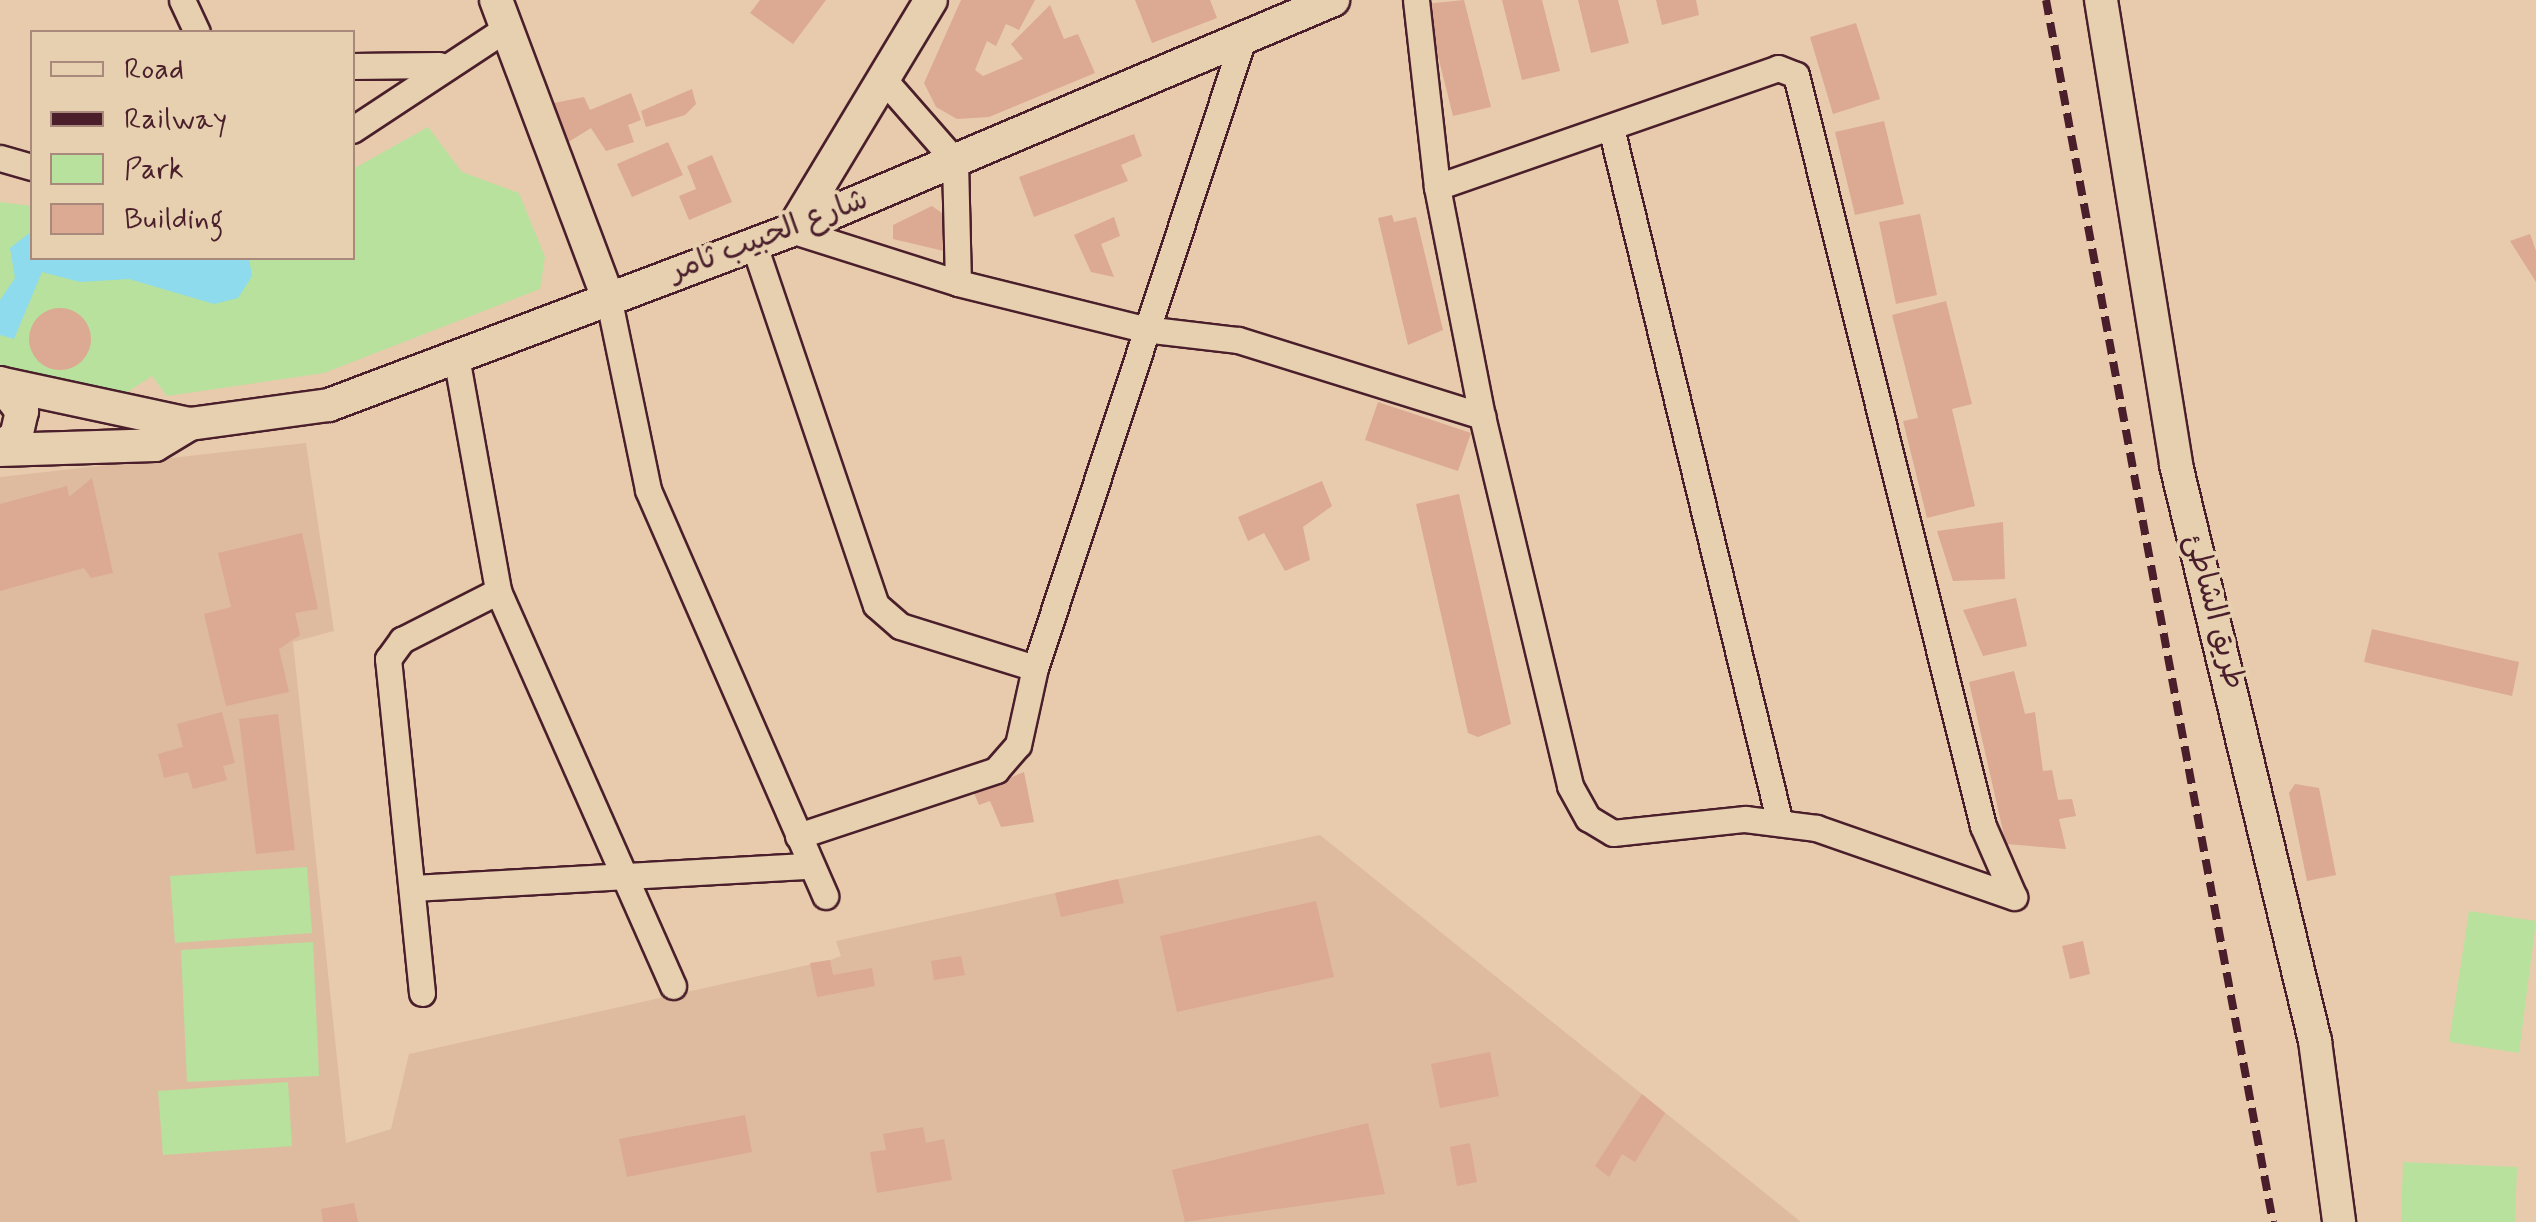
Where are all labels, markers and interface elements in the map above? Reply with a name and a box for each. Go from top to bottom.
legend [30,30,355,260]
text: Road [124,50,184,89]
text: Railway [124,100,227,139]
text: Park [124,150,184,189]
street label: شارع الحبيب ثامر [665,182,873,290]
text: Building [124,200,223,239]
street label: طريق الشاطئ [2176,531,2252,693]

